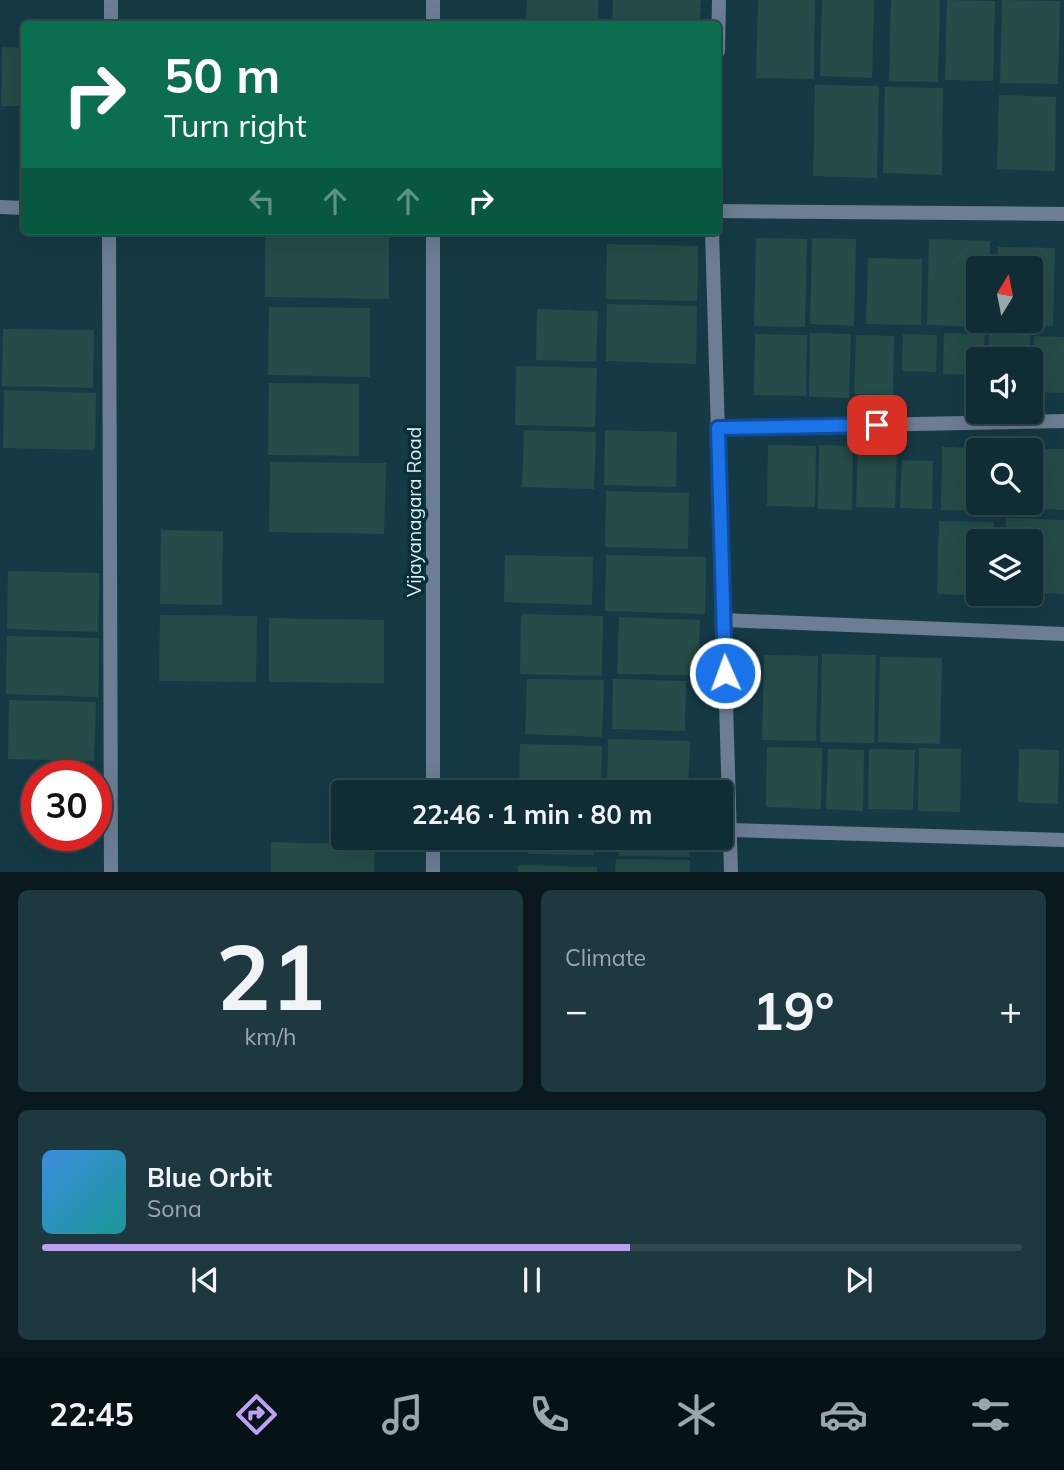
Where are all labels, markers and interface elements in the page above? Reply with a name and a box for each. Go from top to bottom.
text: 50 m [164,44,280,105]
icon: right [49,49,140,140]
text: Turn right [164,105,307,145]
icon: left [243,182,281,220]
icon: ahead [316,182,354,220]
icon: ahead [389,182,427,220]
icon: right [462,182,500,220]
north arrow [966,256,1043,332]
map controls [966,256,1043,606]
button: sound [966,347,1043,424]
pin [847,395,907,455]
icon: arrive [858,406,896,444]
street label: Vijayanagara Road [402,427,426,597]
button: search [966,438,1043,515]
button: layers [966,529,1043,606]
position arrow [688,636,762,710]
speed limit sign: 30 [21,760,112,851]
text: 22:46 · 1 min · 80 m [412,798,652,831]
text: 21 [216,919,325,1033]
text: Climate [565,943,646,972]
text: 19° [752,978,835,1043]
text: − [565,986,588,1034]
text: + [999,986,1022,1034]
text: km/h [244,1022,297,1051]
text: Blue Orbit [147,1161,272,1194]
text: Sona [147,1194,202,1223]
icon: previous [186,1261,224,1299]
icon: pause [513,1261,551,1299]
icon: next [840,1261,878,1299]
icon: directions [232,1390,281,1439]
icon: music [378,1390,427,1439]
icon: phone [525,1390,574,1439]
icon: climate [672,1390,721,1439]
icon: car [819,1390,868,1439]
icon: filters [966,1390,1015,1439]
text: 22:45 [49,1394,134,1434]

